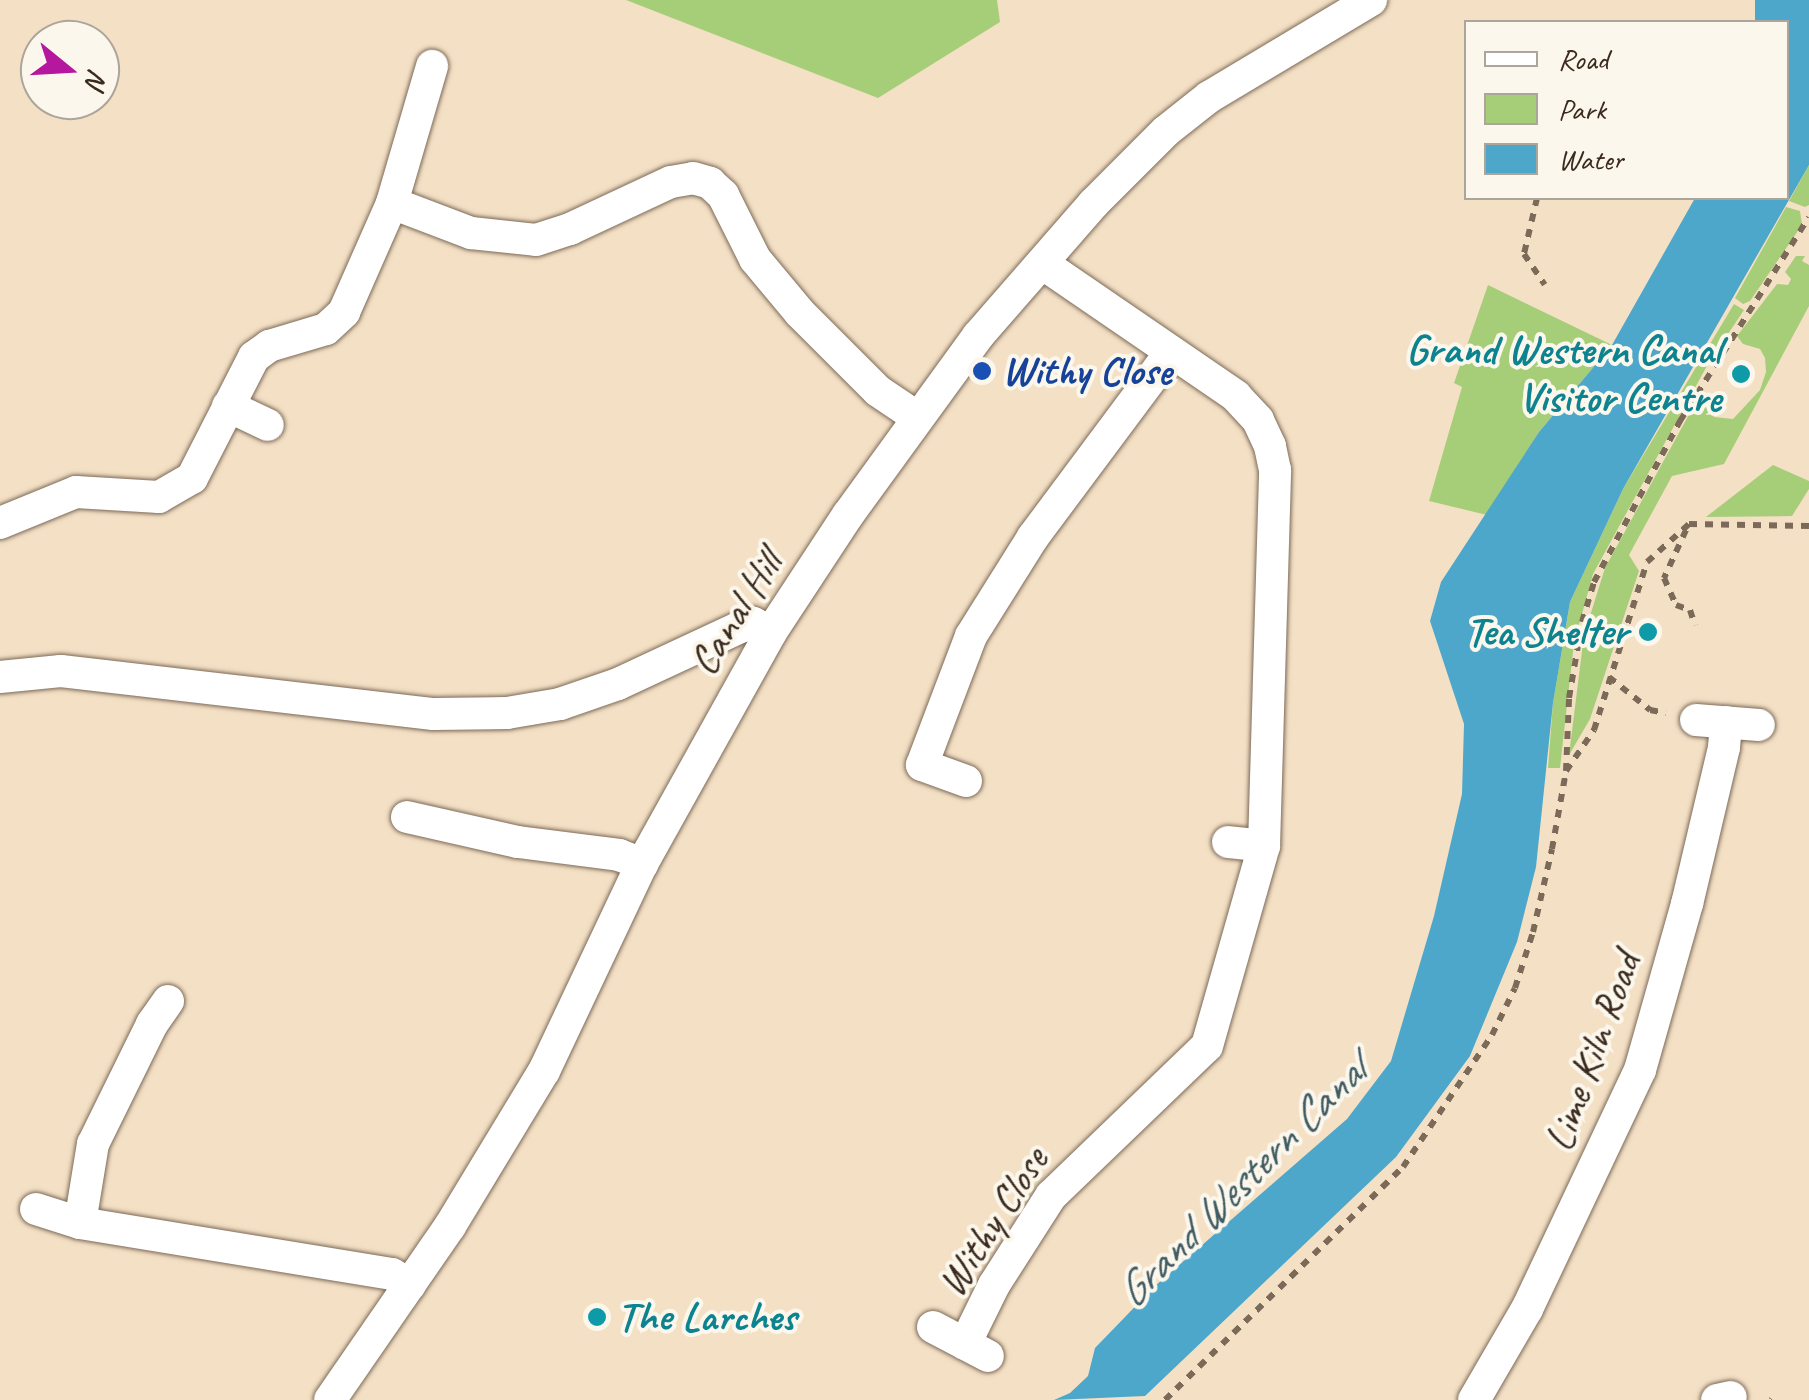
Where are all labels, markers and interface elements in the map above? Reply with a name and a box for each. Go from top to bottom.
north arrow [20,20,120,120]
legend [1464,20,1789,200]
text: Road [1558,40,1608,78]
text: N [78,65,116,92]
text: Park [1558,90,1606,128]
text: Water [1558,140,1623,178]
place label: Grand Western Canal Visitor Centre [1406,325,1721,424]
place label: Withy Close [1002,346,1171,396]
marker: Withy Close [971,360,993,382]
marker: Grand Western Canal Visitor Centre [1730,363,1752,385]
street label: Canal Hill [678,541,794,685]
place label: Tea Shelter [1465,607,1628,657]
marker: Tea Shelter [1637,621,1659,643]
street label: Lime Kiln Road [1534,945,1652,1159]
water label: Grand Western Canal [1104,1045,1378,1319]
street label: Withy Close [926,1138,1060,1306]
place label: The Larches [617,1292,796,1342]
marker: The Larches [586,1306,608,1328]

